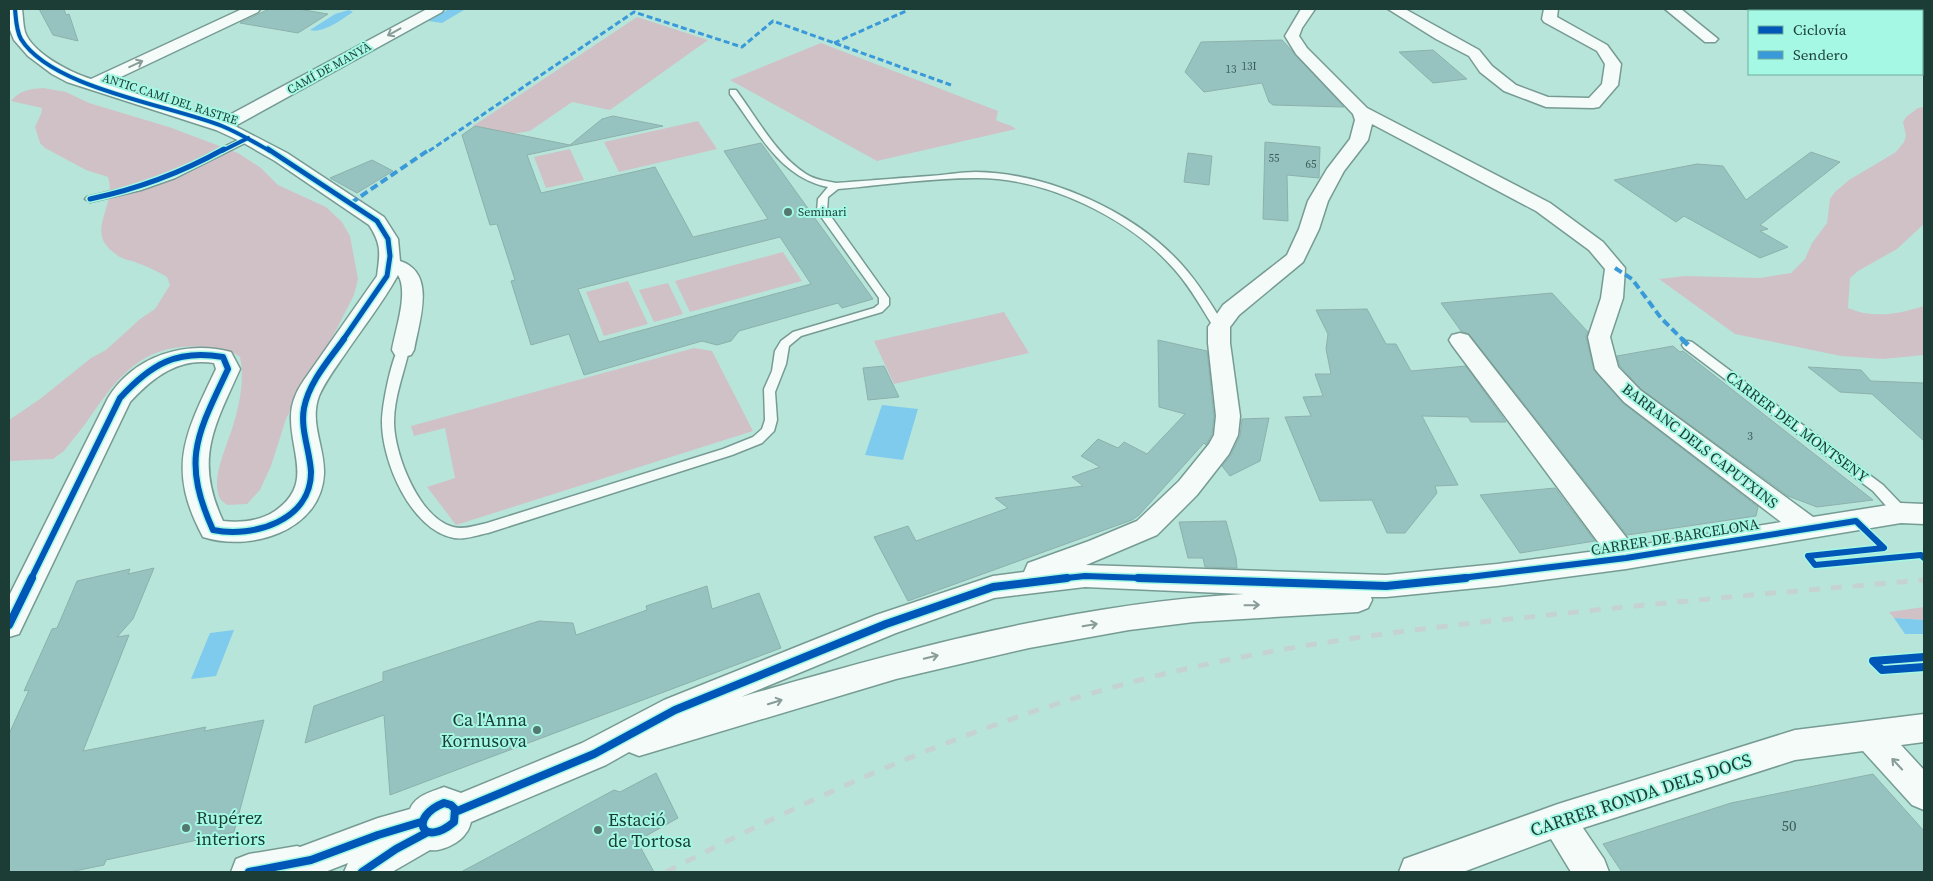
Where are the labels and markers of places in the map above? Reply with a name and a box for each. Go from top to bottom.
place label: Seminari [798,204,847,220]
marker: Seminari [782,206,794,218]
place label: Ca l'Anna Kornusova [441,707,528,753]
marker: Ca l'Anna Kornusova [531,724,543,736]
place label: Rupérez interiors [196,805,266,851]
place label: Estació de Tortosa [608,807,692,853]
marker: Rupérez interiors [180,822,192,834]
marker: Estació de Tortosa [592,824,604,836]

